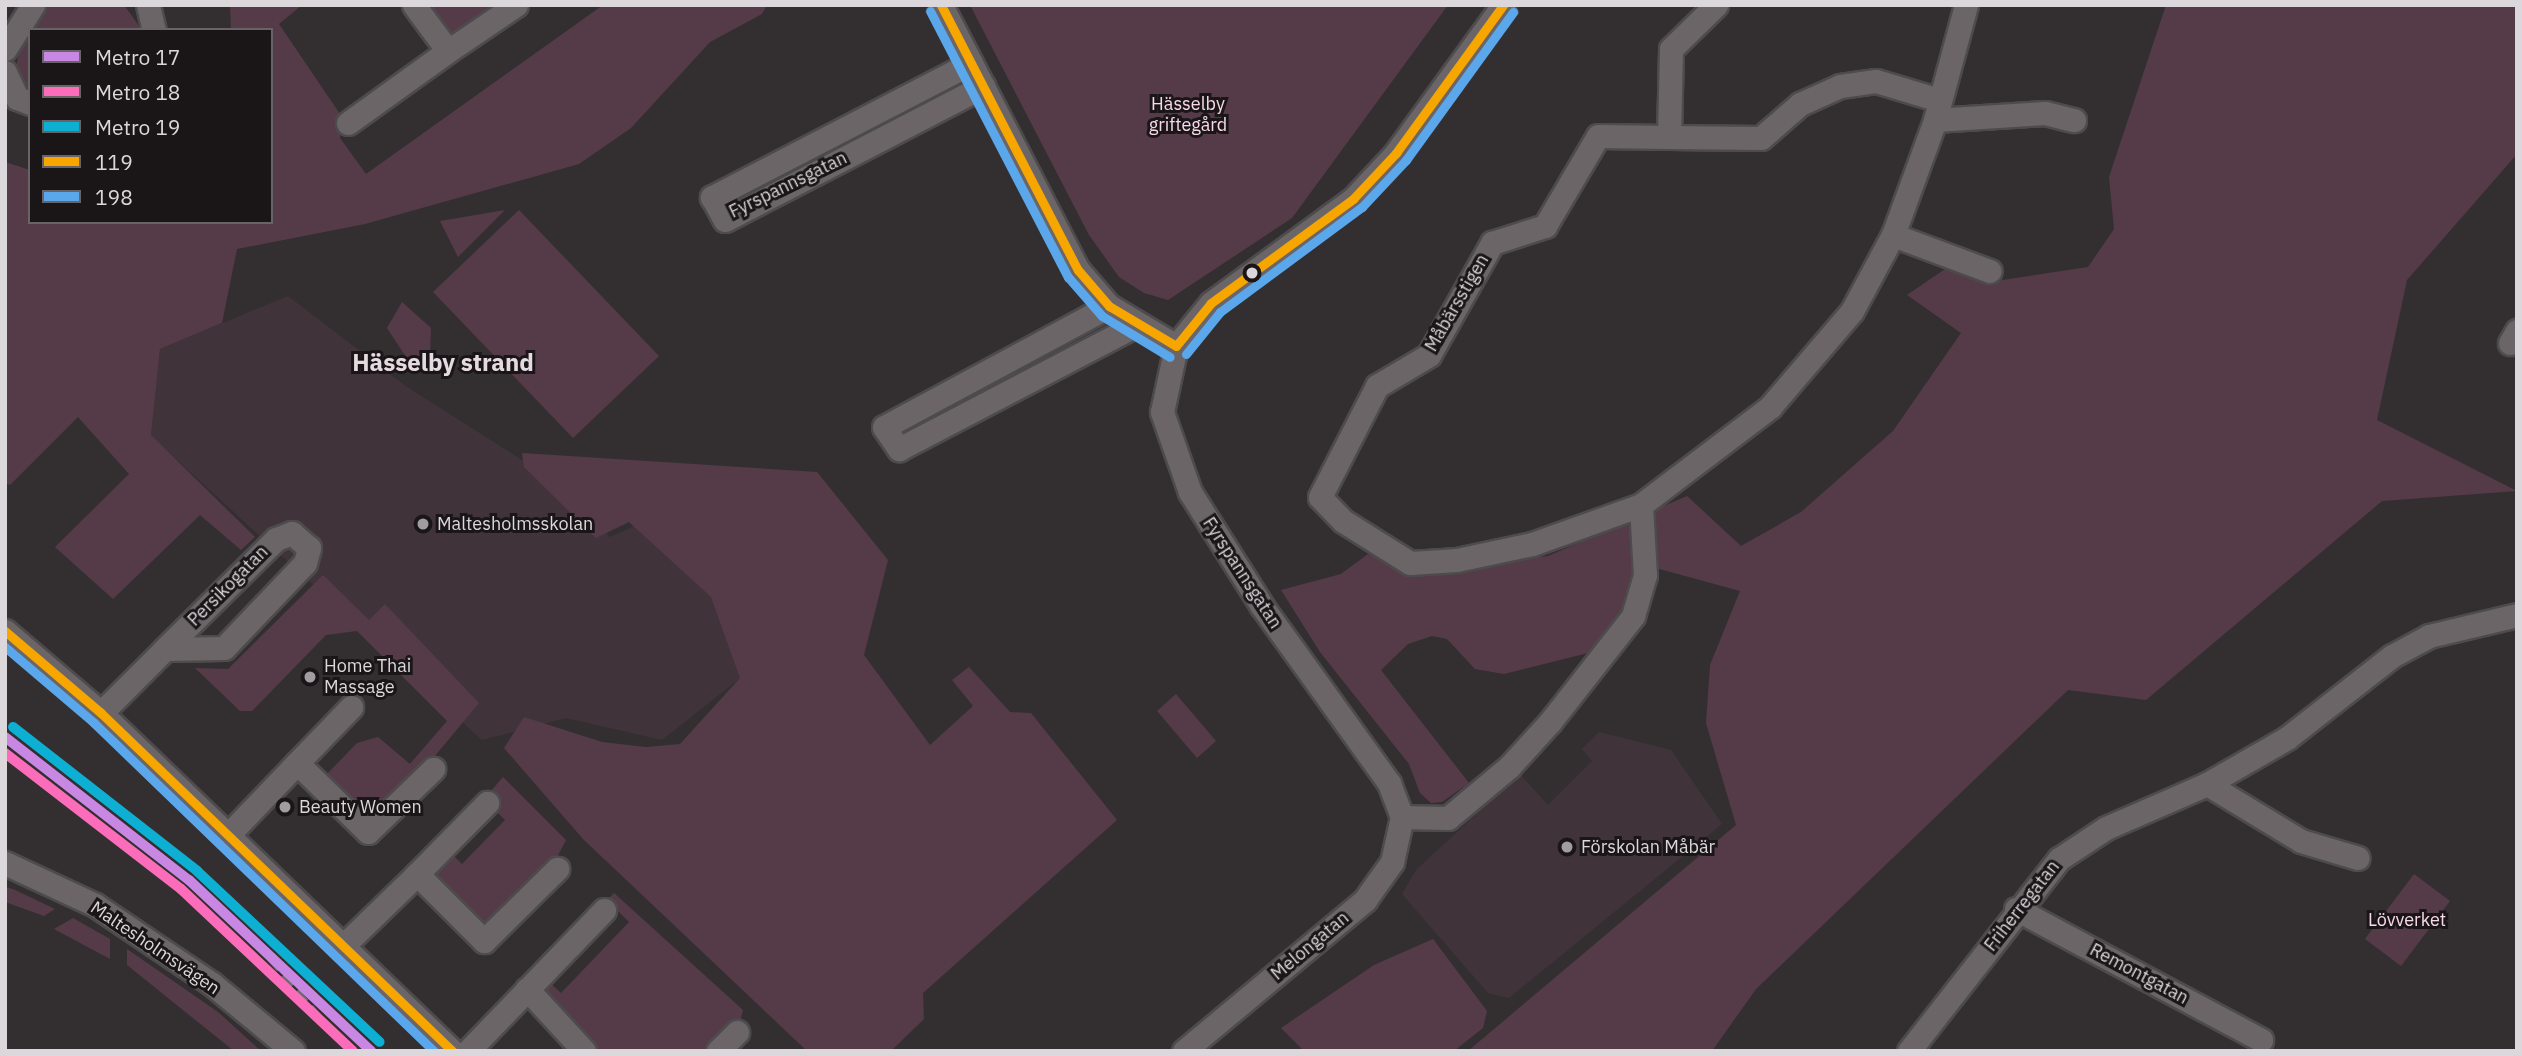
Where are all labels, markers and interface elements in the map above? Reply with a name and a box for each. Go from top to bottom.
legend [28,28,273,224]
text: Metro 17 [95,43,180,71]
text: Metro 18 [95,78,180,106]
park label: Hässelby griftegård [1149,94,1227,136]
text: Metro 19 [95,113,180,141]
street label: Fyrspannsgatan [726,147,850,223]
text: 119 [95,148,133,176]
text: 198 [95,183,133,211]
street label: Måbärsstigen [1421,251,1493,355]
unlabelled marker [1245,266,1259,280]
district label: Hässelby strand [352,349,534,377]
place label: Maltesholmsskolan [437,513,593,535]
street label: Fyrspannsgatan [1198,513,1286,633]
marker: Maltesholmsskolan [415,516,431,532]
street label: Persikogatan [183,541,273,631]
place label: Home Thai Massage [324,656,411,698]
marker: Home Thai Massage [302,669,318,685]
place label: Beauty Women [299,796,422,818]
marker: Beauty Women [277,799,293,815]
place label: Förskolan Måbär [1581,836,1715,858]
marker: Förskolan Måbär [1559,839,1575,855]
street label: Friherregatan [1980,856,2064,956]
street label: Maltesholmsvägen [86,897,224,999]
street label: Melongatan [1267,907,1353,985]
park label: Lövverket [2368,909,2446,931]
street label: Remontgatan [2086,939,2192,1009]

